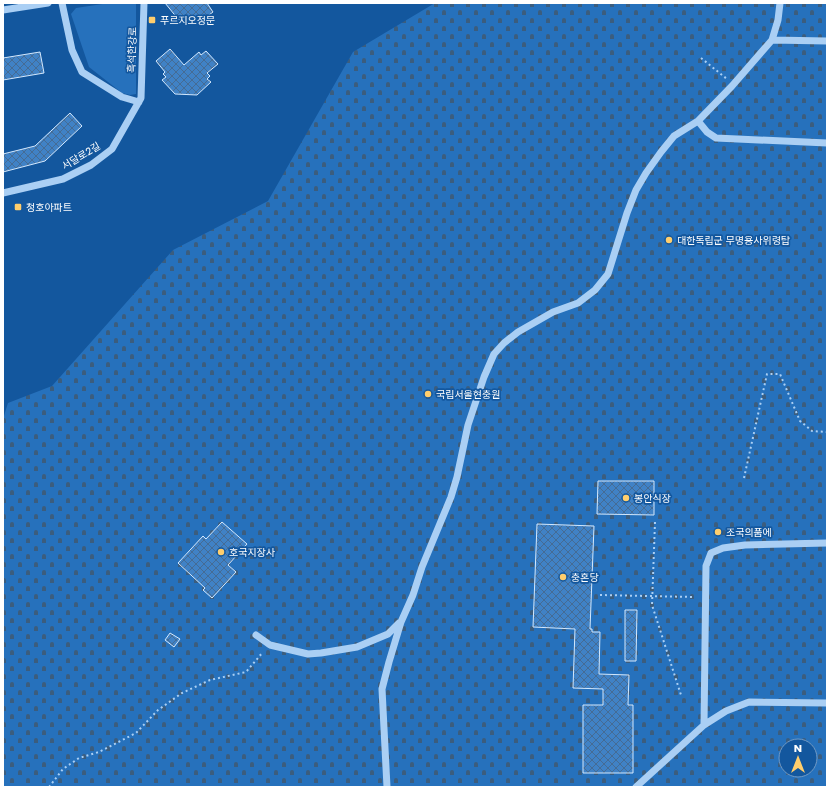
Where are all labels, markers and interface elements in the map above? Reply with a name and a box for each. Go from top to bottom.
place label: 푸르지오정문 [160,13,215,28]
marker: 푸르지오정문 [147,15,157,25]
street label: 흑석한강로 [124,27,140,73]
street label: 서달로2길 [59,139,103,173]
place label: 청호아파트 [26,200,72,215]
marker: 청호아파트 [13,202,23,212]
place label: 대한독립군 무명용사위령탑 [677,233,791,248]
marker: 대한독립군 무명용사위령탑 [664,235,674,245]
place label: 국립서울현충원 [436,387,500,402]
marker: 국립서울현충원 [423,389,433,399]
place label: 봉안식장 [634,491,671,506]
marker: 봉안식장 [621,493,631,503]
place label: 조국의품에 [726,525,772,540]
marker: 조국의품에 [713,527,723,537]
place label: 호국지장사 [229,545,276,560]
marker: 호국지장사 [216,547,226,557]
place label: 충혼당 [571,570,599,585]
marker: 충혼당 [558,572,568,582]
north arrow [778,738,818,778]
text: N [794,740,802,756]

